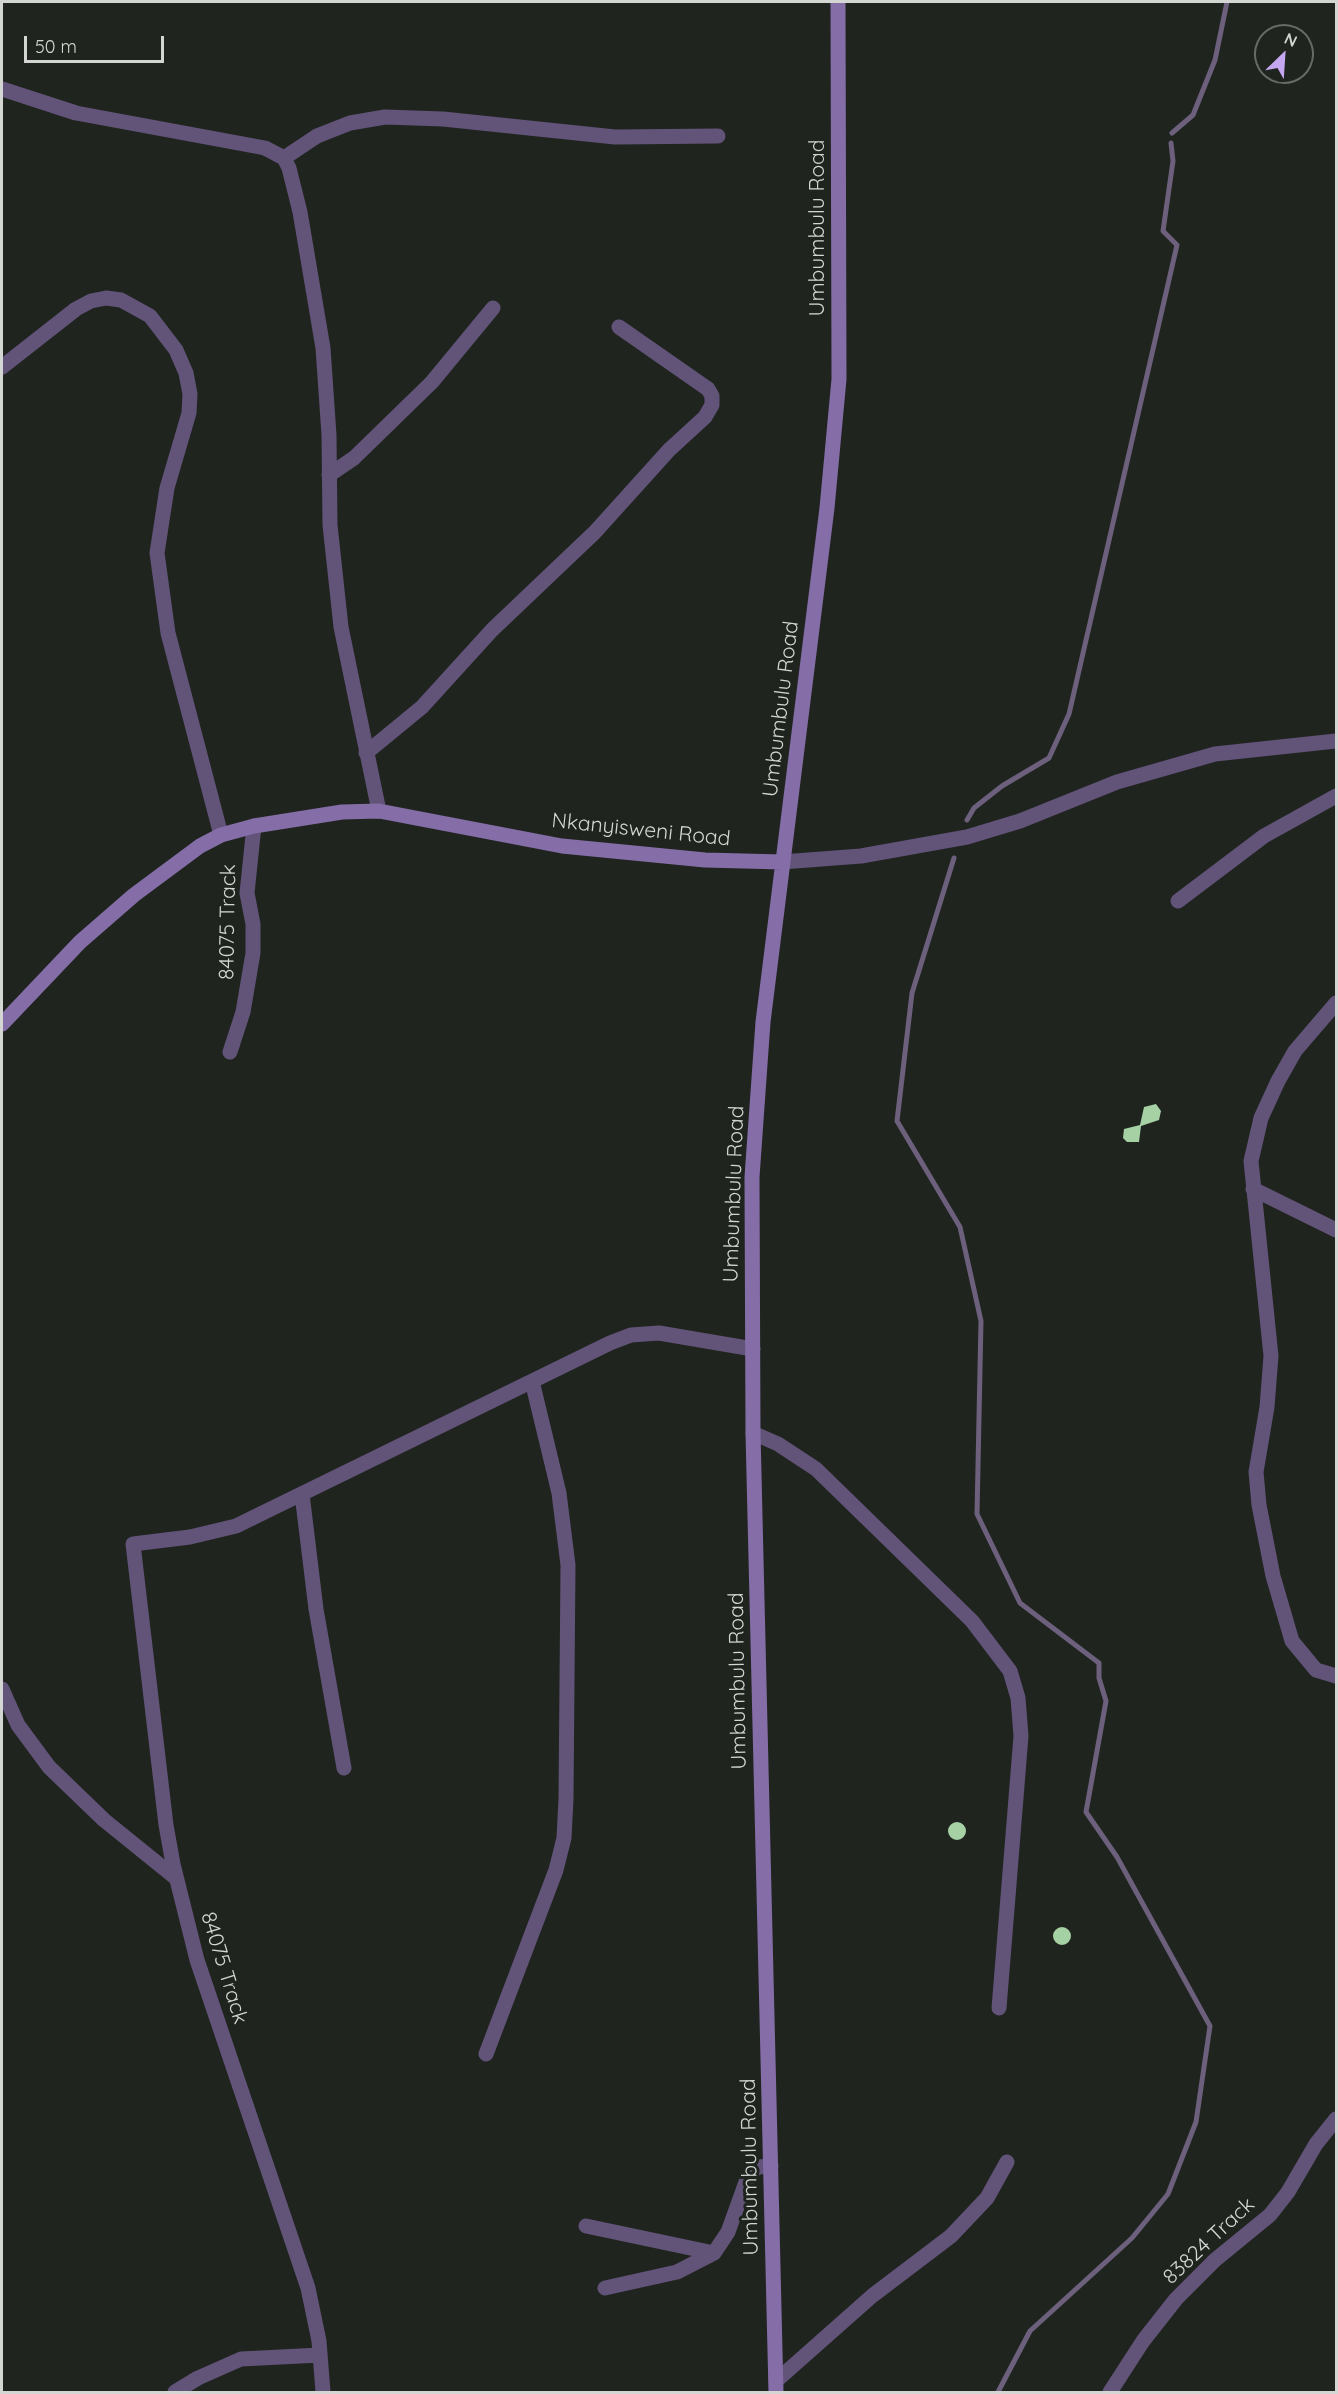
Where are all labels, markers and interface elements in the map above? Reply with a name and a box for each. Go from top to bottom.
scale bar [27,24,166,62]
north arrow [1254,24,1314,84]
text: N [1281,28,1300,51]
text: 50 m [35,35,77,58]
street label: Umbumbulu Road [805,139,831,317]
street label: Umbumbulu Road [758,620,804,798]
street label: Nkanyisweni Road [550,808,732,852]
street label: 84075 Track [214,864,242,980]
street label: Umbumbulu Road [718,1105,750,1283]
street label: Umbumbulu Road [724,1592,752,1770]
street label: 84075 Track [195,1909,253,2027]
street label: Umbumbulu Road [736,2078,764,2256]
street label: 83824 Track [1158,2192,1260,2290]

